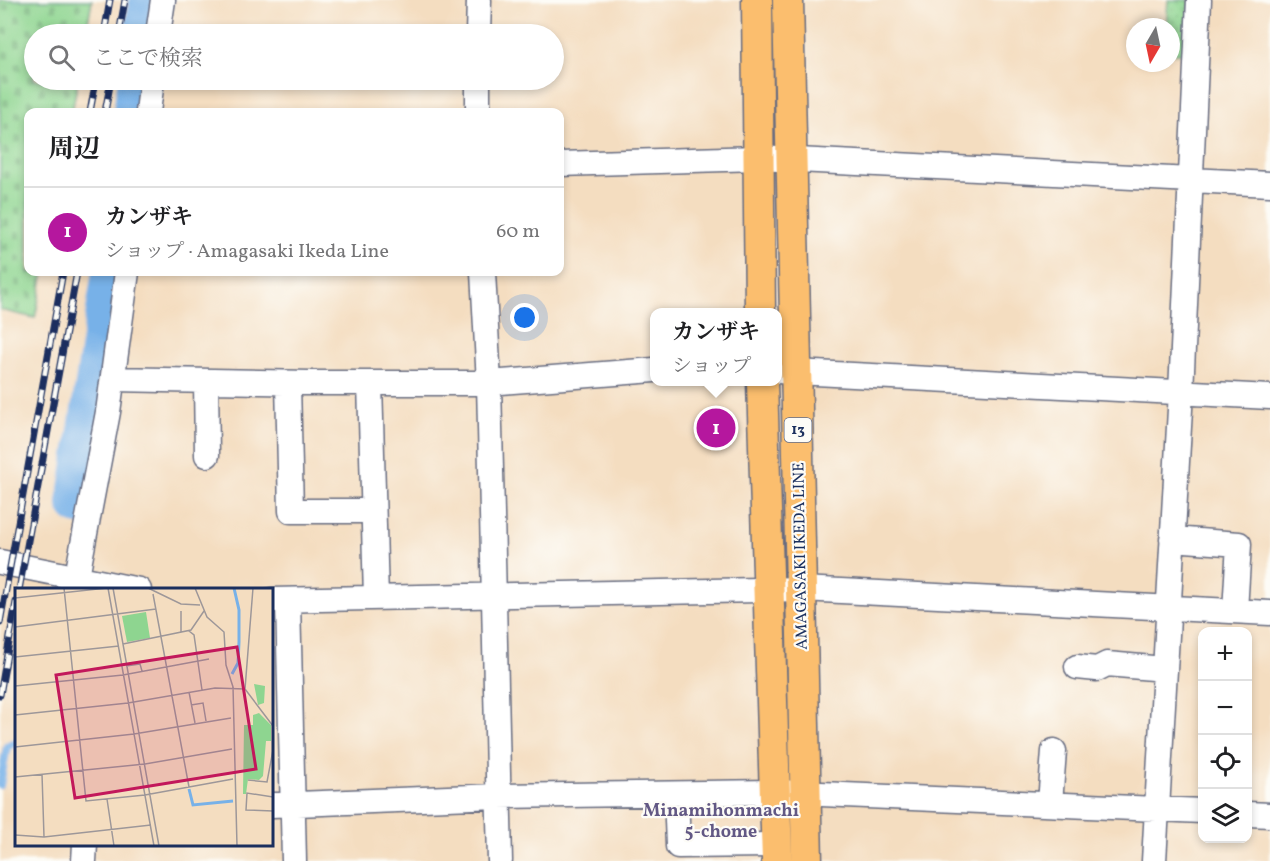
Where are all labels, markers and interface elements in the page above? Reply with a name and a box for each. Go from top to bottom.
north arrow [1126,18,1180,72]
search box [24,24,564,90]
icon: search [45,41,78,74]
text: ここで検索 [93,44,203,75]
text: 周辺 [48,132,100,168]
text: カンザキ [105,203,193,234]
text: 1 [63,218,72,246]
text: 60 m [496,218,540,246]
text: ショップ · Amagasaki Ikeda Line [105,238,389,266]
your location [510,303,539,332]
popup [650,308,782,386]
text: カンザキ [672,318,760,349]
text: ショップ [672,353,752,381]
pin: 1 [696,406,736,450]
road number: 13 [784,418,812,442]
street label: AMAGASAKI IKEDA LINE [788,462,814,650]
inset map [15,588,273,846]
map controls [1198,627,1252,843]
button: + [1198,627,1252,681]
button: − [1198,681,1252,735]
button: locate [1198,735,1252,789]
button: layers [1198,789,1252,843]
district label: Minamihonmachi 5-chome [643,799,799,845]

